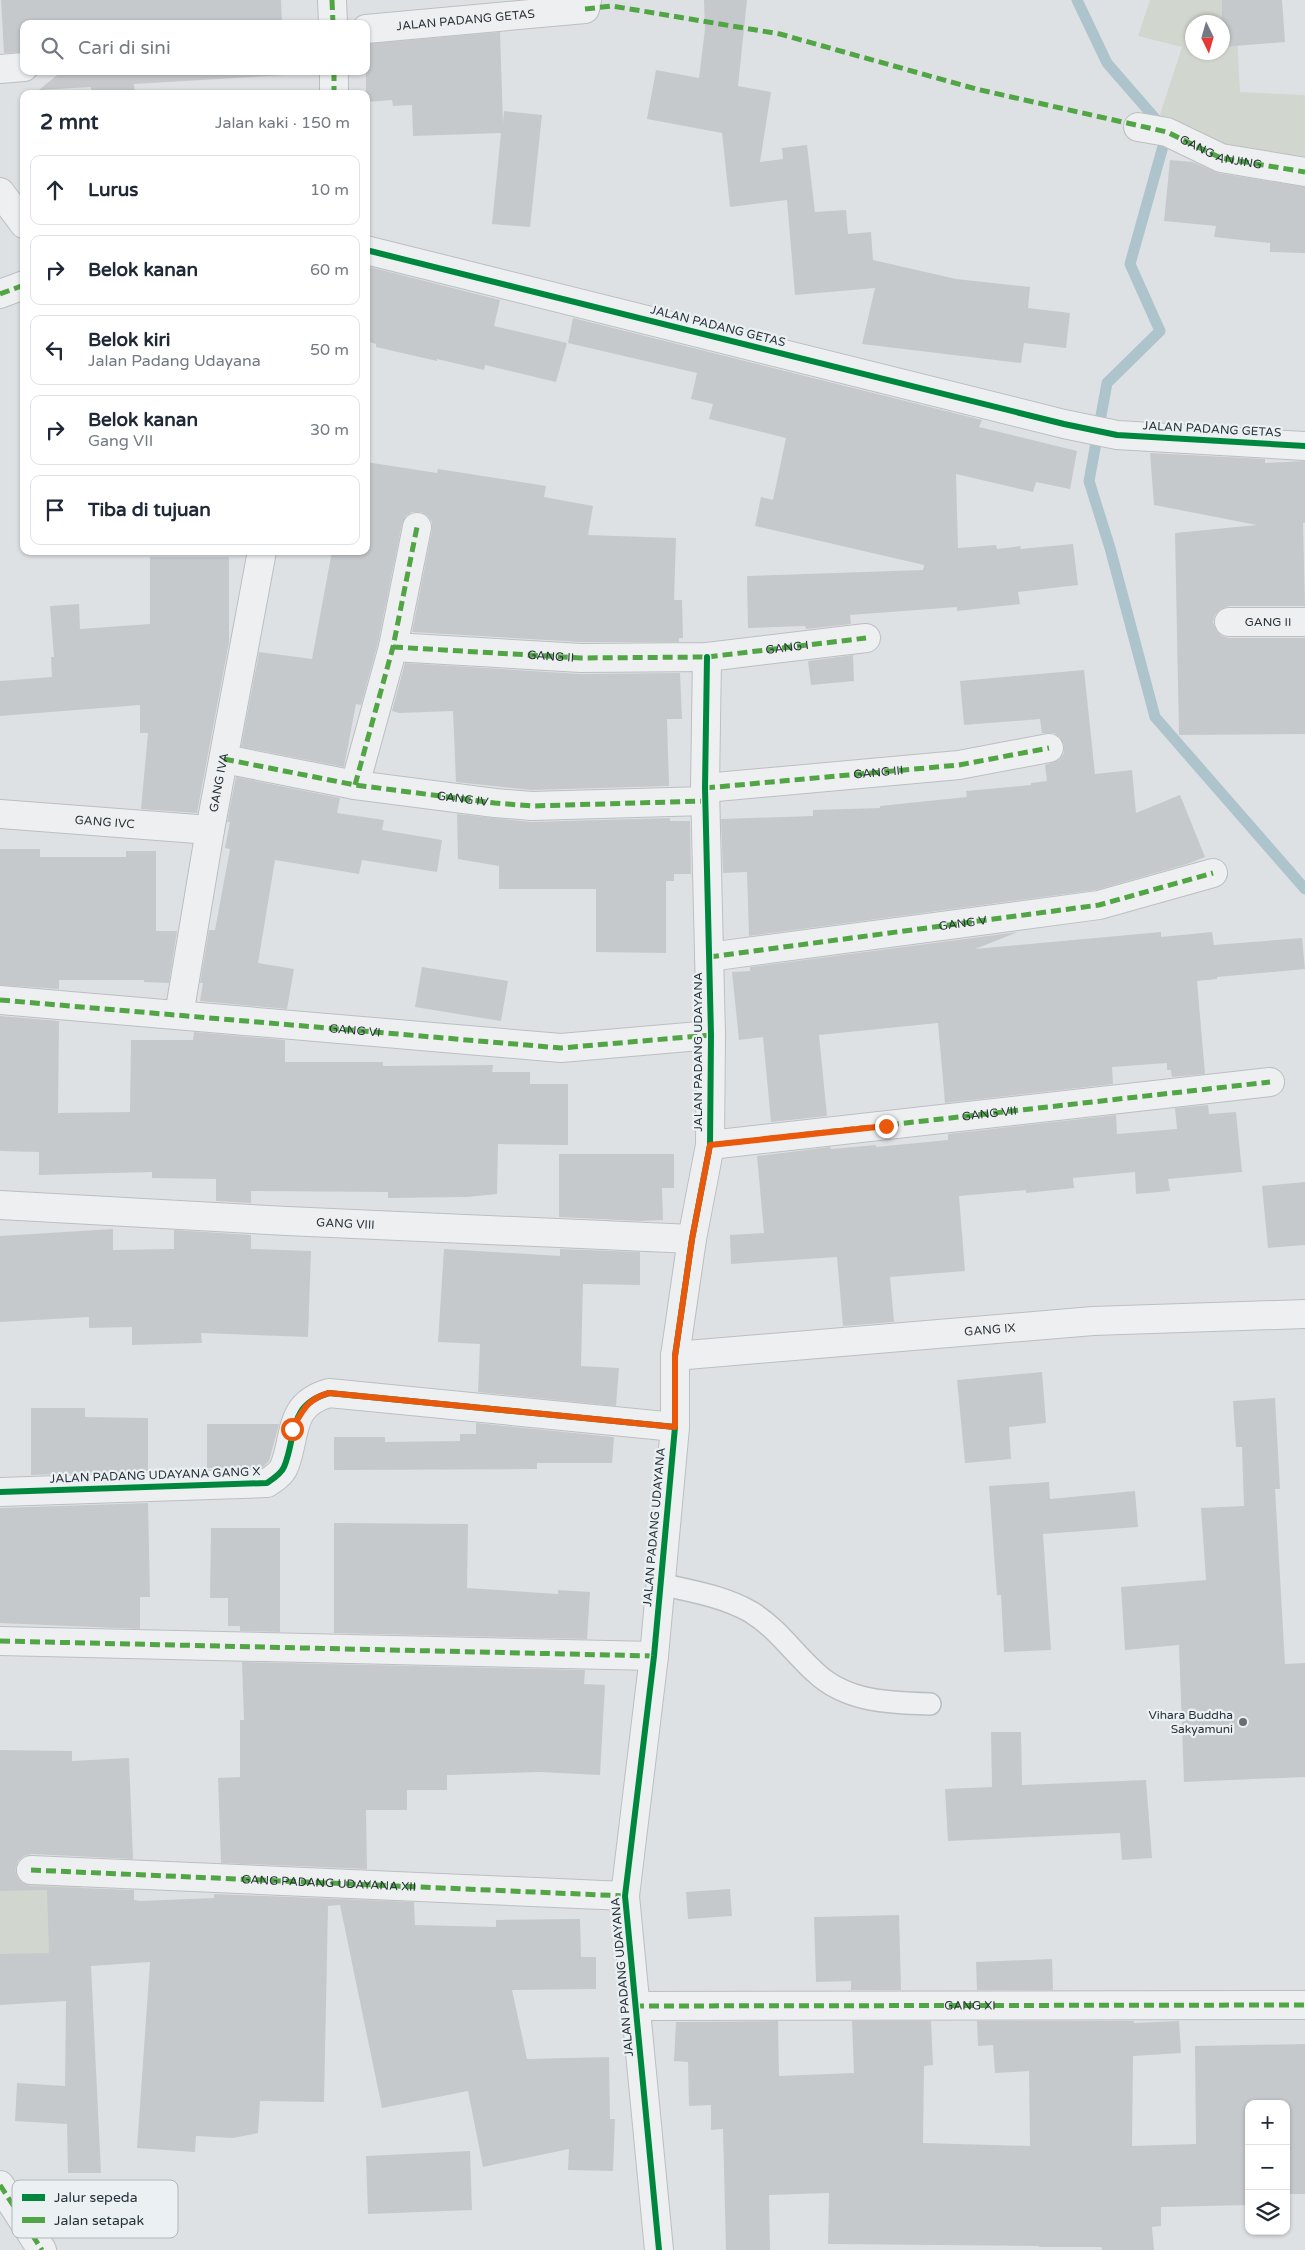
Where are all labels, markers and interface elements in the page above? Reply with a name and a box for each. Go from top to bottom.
street label: JALAN PADANG GETAS [396,7,535,33]
north arrow [1185,15,1230,60]
search box [20,20,370,75]
icon: search [38,34,66,62]
text: Cari di sini [78,37,171,59]
text: 2 mnt [40,110,99,135]
text: Jalan kaki · 150 m [215,113,350,133]
street label: GANG ANJING [1178,132,1263,172]
icon: ahead [41,176,69,204]
text: Lurus [88,179,138,201]
text: 10 m [310,180,349,200]
icon: right [41,256,69,284]
text: Belok kanan [88,259,198,281]
text: 60 m [310,260,349,280]
street label: JALAN PADANG GETAS [649,302,787,350]
text: Belok kiri [88,329,171,351]
icon: left [41,336,69,364]
text: 50 m [310,340,349,360]
text: Jalan Padang Udayana [88,351,261,371]
text: Belok kanan [88,409,198,431]
icon: right [41,416,69,444]
street label: JALAN PADANG GETAS [1142,418,1282,440]
text: 30 m [310,420,349,440]
text: Gang VII [88,431,153,451]
icon: arrive [41,496,69,524]
text: Tiba di tujuan [88,499,211,521]
street label: GANG II [1245,615,1291,629]
street label: GANG I [765,638,809,657]
street label: GANG II [527,648,574,665]
street label: GANG IVA [206,752,231,813]
street label: GANG III [853,763,904,782]
street label: GANG IV [436,789,490,809]
street label: GANG IVC [74,813,135,831]
street label: GANG V [938,913,988,933]
street label: JALAN PADANG UDAYANA [691,972,705,1132]
street label: GANG VI [328,1021,381,1040]
street label: GANG VII [961,1104,1017,1124]
route end [875,1115,898,1138]
street label: GANG VIII [316,1215,375,1232]
street label: GANG IX [964,1321,1016,1339]
route start [281,1418,304,1441]
street label: JALAN PADANG UDAYANA [640,1447,668,1607]
street label: JALAN PADANG UDAYANA GANG X [49,1464,261,1486]
place label: Vihara Buddha Sakyamuni [1149,1708,1233,1736]
marker: Vihara Buddha Sakyamuni [1237,1716,1249,1728]
street label: GANG PADANG UDAYANA XII [241,1872,416,1894]
street label: JALAN PADANG UDAYANA [608,1897,636,2057]
street label: GANG XI [944,1998,996,2013]
map controls [1245,2100,1290,2235]
button: + [1245,2100,1290,2145]
button: − [1245,2145,1290,2190]
legend [12,2180,178,2238]
text: Jalur sepeda [54,2189,138,2206]
button: layers [1245,2190,1290,2235]
text: Jalan setapak [54,2212,144,2229]

